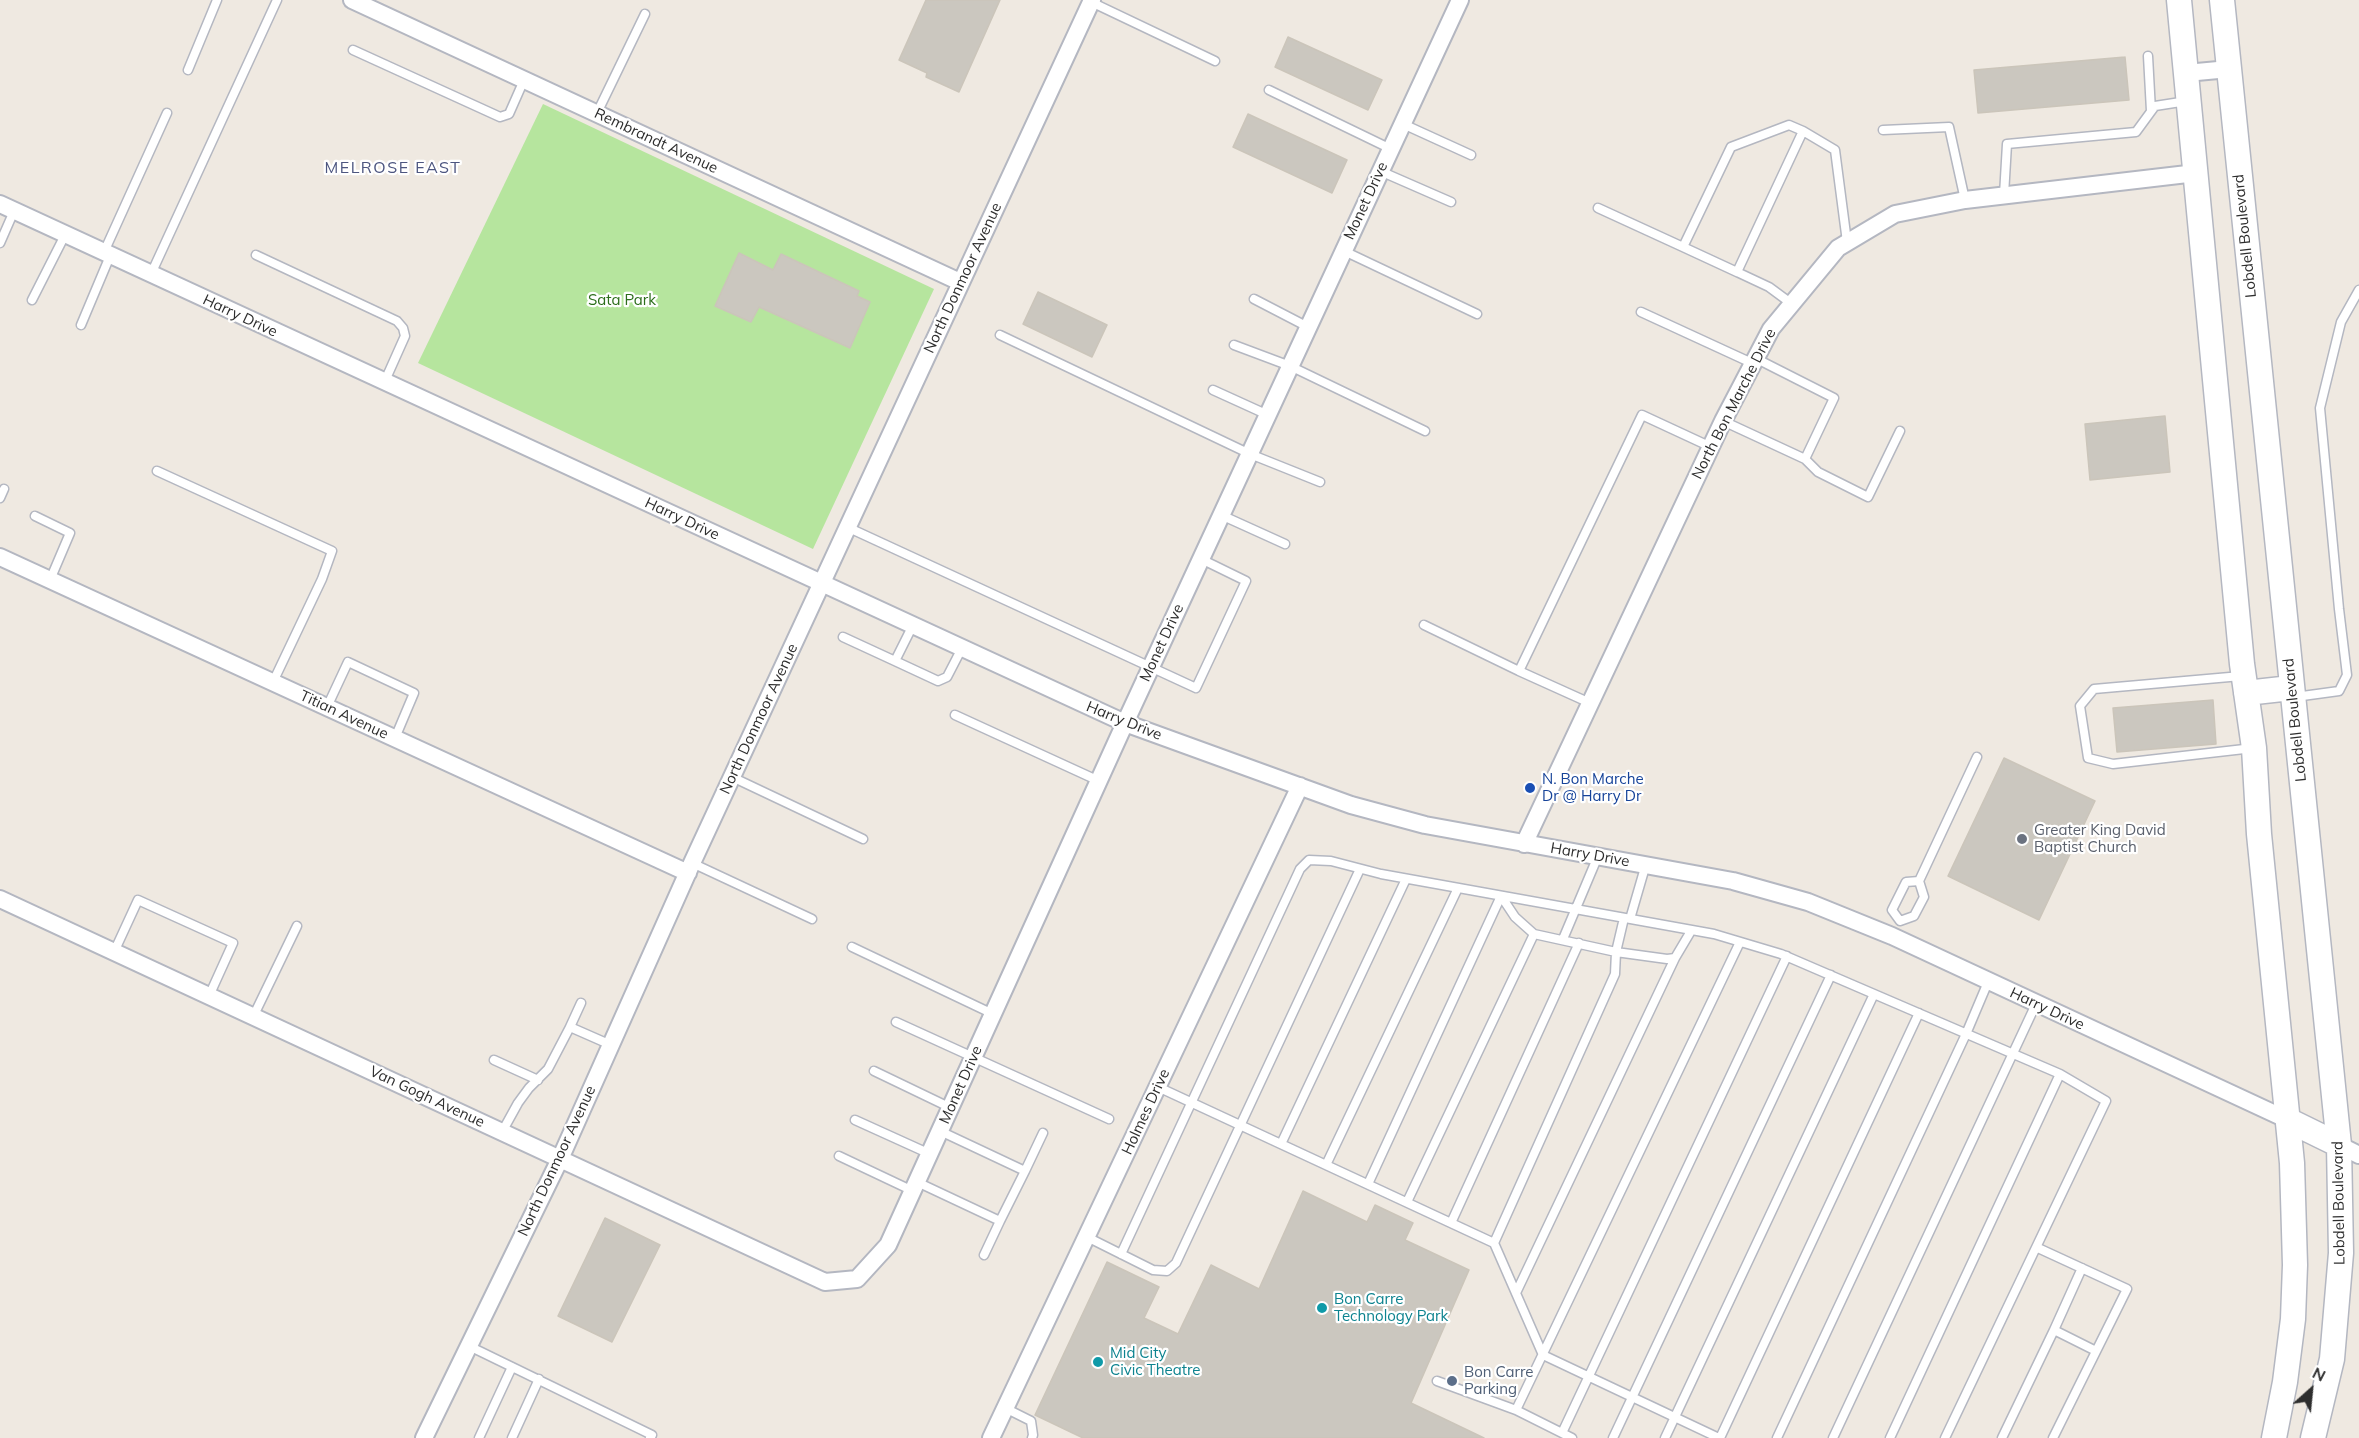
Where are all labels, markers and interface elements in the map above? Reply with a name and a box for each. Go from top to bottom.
street label: Rembrandt Avenue [591,105,721,177]
district label: MELROSE EAST [325,158,461,178]
street label: Monet Drive [1340,159,1392,243]
street label: Lobdell Boulevard [2230,173,2260,299]
street label: North Donmoor Avenue [920,200,1006,356]
street label: Harry Drive [200,291,280,341]
park label: Sata Park [588,291,656,309]
street label: North Bon Marche Drive [1688,326,1780,482]
street label: Harry Drive [642,494,722,544]
street label: Monet Drive [1136,601,1188,685]
street label: North Donmoor Avenue [716,641,802,797]
street label: Lobdell Boulevard [2280,657,2310,783]
street label: Titian Avenue [297,687,391,743]
street label: Harry Drive [1084,698,1164,744]
place label: N. Bon Marche Dr @ Harry Dr [1542,770,1644,805]
marker: N. Bon Marche Dr @ Harry Dr [1523,781,1537,795]
place label: Greater King David Baptist Church [2034,821,2166,856]
marker: Greater King David Baptist Church [2015,832,2029,846]
street label: Harry Drive [1549,839,1631,871]
street label: Harry Drive [2007,984,2087,1034]
street label: Monet Drive [936,1043,986,1127]
street label: Van Gogh Avenue [367,1062,487,1132]
street label: Holmes Drive [1118,1066,1174,1158]
street label: North Donmoor Avenue [514,1083,600,1239]
street label: Lobdell Boulevard [2329,1141,2349,1265]
place label: Bon Carre Technology Park [1334,1290,1448,1325]
marker: Bon Carre Technology Park [1315,1301,1329,1315]
place label: Mid City Civic Theatre [1110,1344,1200,1379]
marker: Mid City Civic Theatre [1091,1355,1105,1369]
north arrow [2281,1360,2341,1420]
text: N [2309,1362,2329,1386]
place label: Bon Carre Parking [1464,1363,1533,1398]
marker: Bon Carre Parking [1445,1374,1459,1388]

